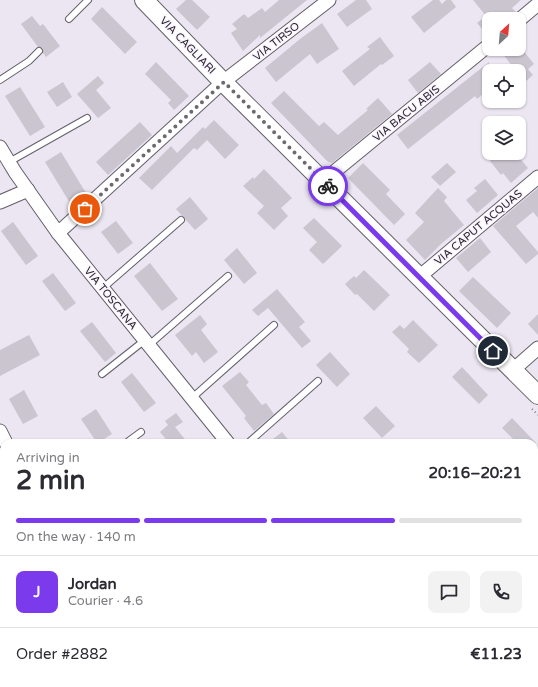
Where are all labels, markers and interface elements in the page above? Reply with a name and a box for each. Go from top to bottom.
north arrow [482,12,526,56]
map controls [482,12,526,160]
street label: VIA CAGLIARI [157,14,218,77]
street label: VIA TIRSO [251,19,302,64]
button: locate [482,64,526,108]
street label: VIA BACU ABIS [370,82,442,144]
button: layers [482,116,526,160]
courier [308,166,348,206]
icon: bike [317,175,339,197]
street label: VIA CAPUT ACQUAS [432,187,525,268]
pin [68,192,102,226]
icon: bag [74,198,96,220]
street label: VIA TOSCANA [81,264,140,332]
pin [476,334,510,368]
icon: home [482,340,504,362]
text: Arriving in [16,450,80,466]
text: 20:16–20:21 [429,464,522,482]
text: 2 min [16,465,85,496]
text: On the way · 140 m [16,529,136,545]
button: chat [428,571,470,613]
button: phone [480,571,522,613]
text: Jordan [68,575,117,593]
text: J [34,583,41,601]
text: Courier · 4.6 [68,593,143,609]
text: Order #2882 [16,645,108,663]
text: €11.23 [470,645,522,663]

